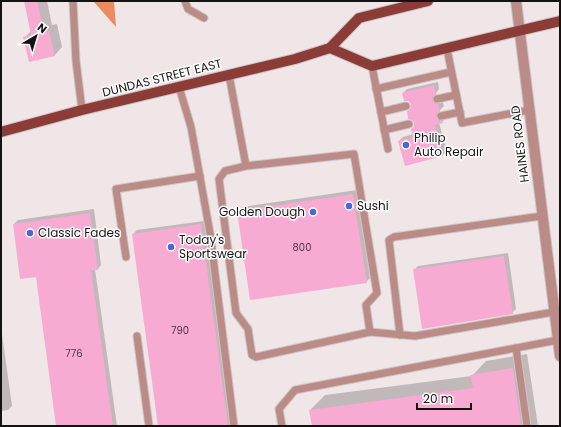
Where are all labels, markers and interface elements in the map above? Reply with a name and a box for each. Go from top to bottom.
north arrow [16,16,56,56]
text: N [34,19,50,37]
street label: DUNDAS STREET EAST [100,54,224,101]
street label: HAINES ROAD [506,105,533,184]
place label: Philip Auto Repair [414,129,484,160]
marker: Philip Auto Repair [401,140,411,150]
place label: Sushi [357,197,389,214]
marker: Sushi [344,201,354,211]
place label: Golden Dough [219,203,305,220]
marker: Golden Dough [308,207,318,217]
place label: Classic Fades [38,224,120,241]
marker: Classic Fades [25,228,35,238]
place label: Today's Sportswear [179,231,247,262]
house number: 800 [293,240,311,255]
marker: Today's Sportswear [166,242,176,252]
house number: 790 [171,323,189,338]
house number: 776 [65,346,83,361]
scale bar [417,385,471,411]
text: 20 m [423,390,453,407]

